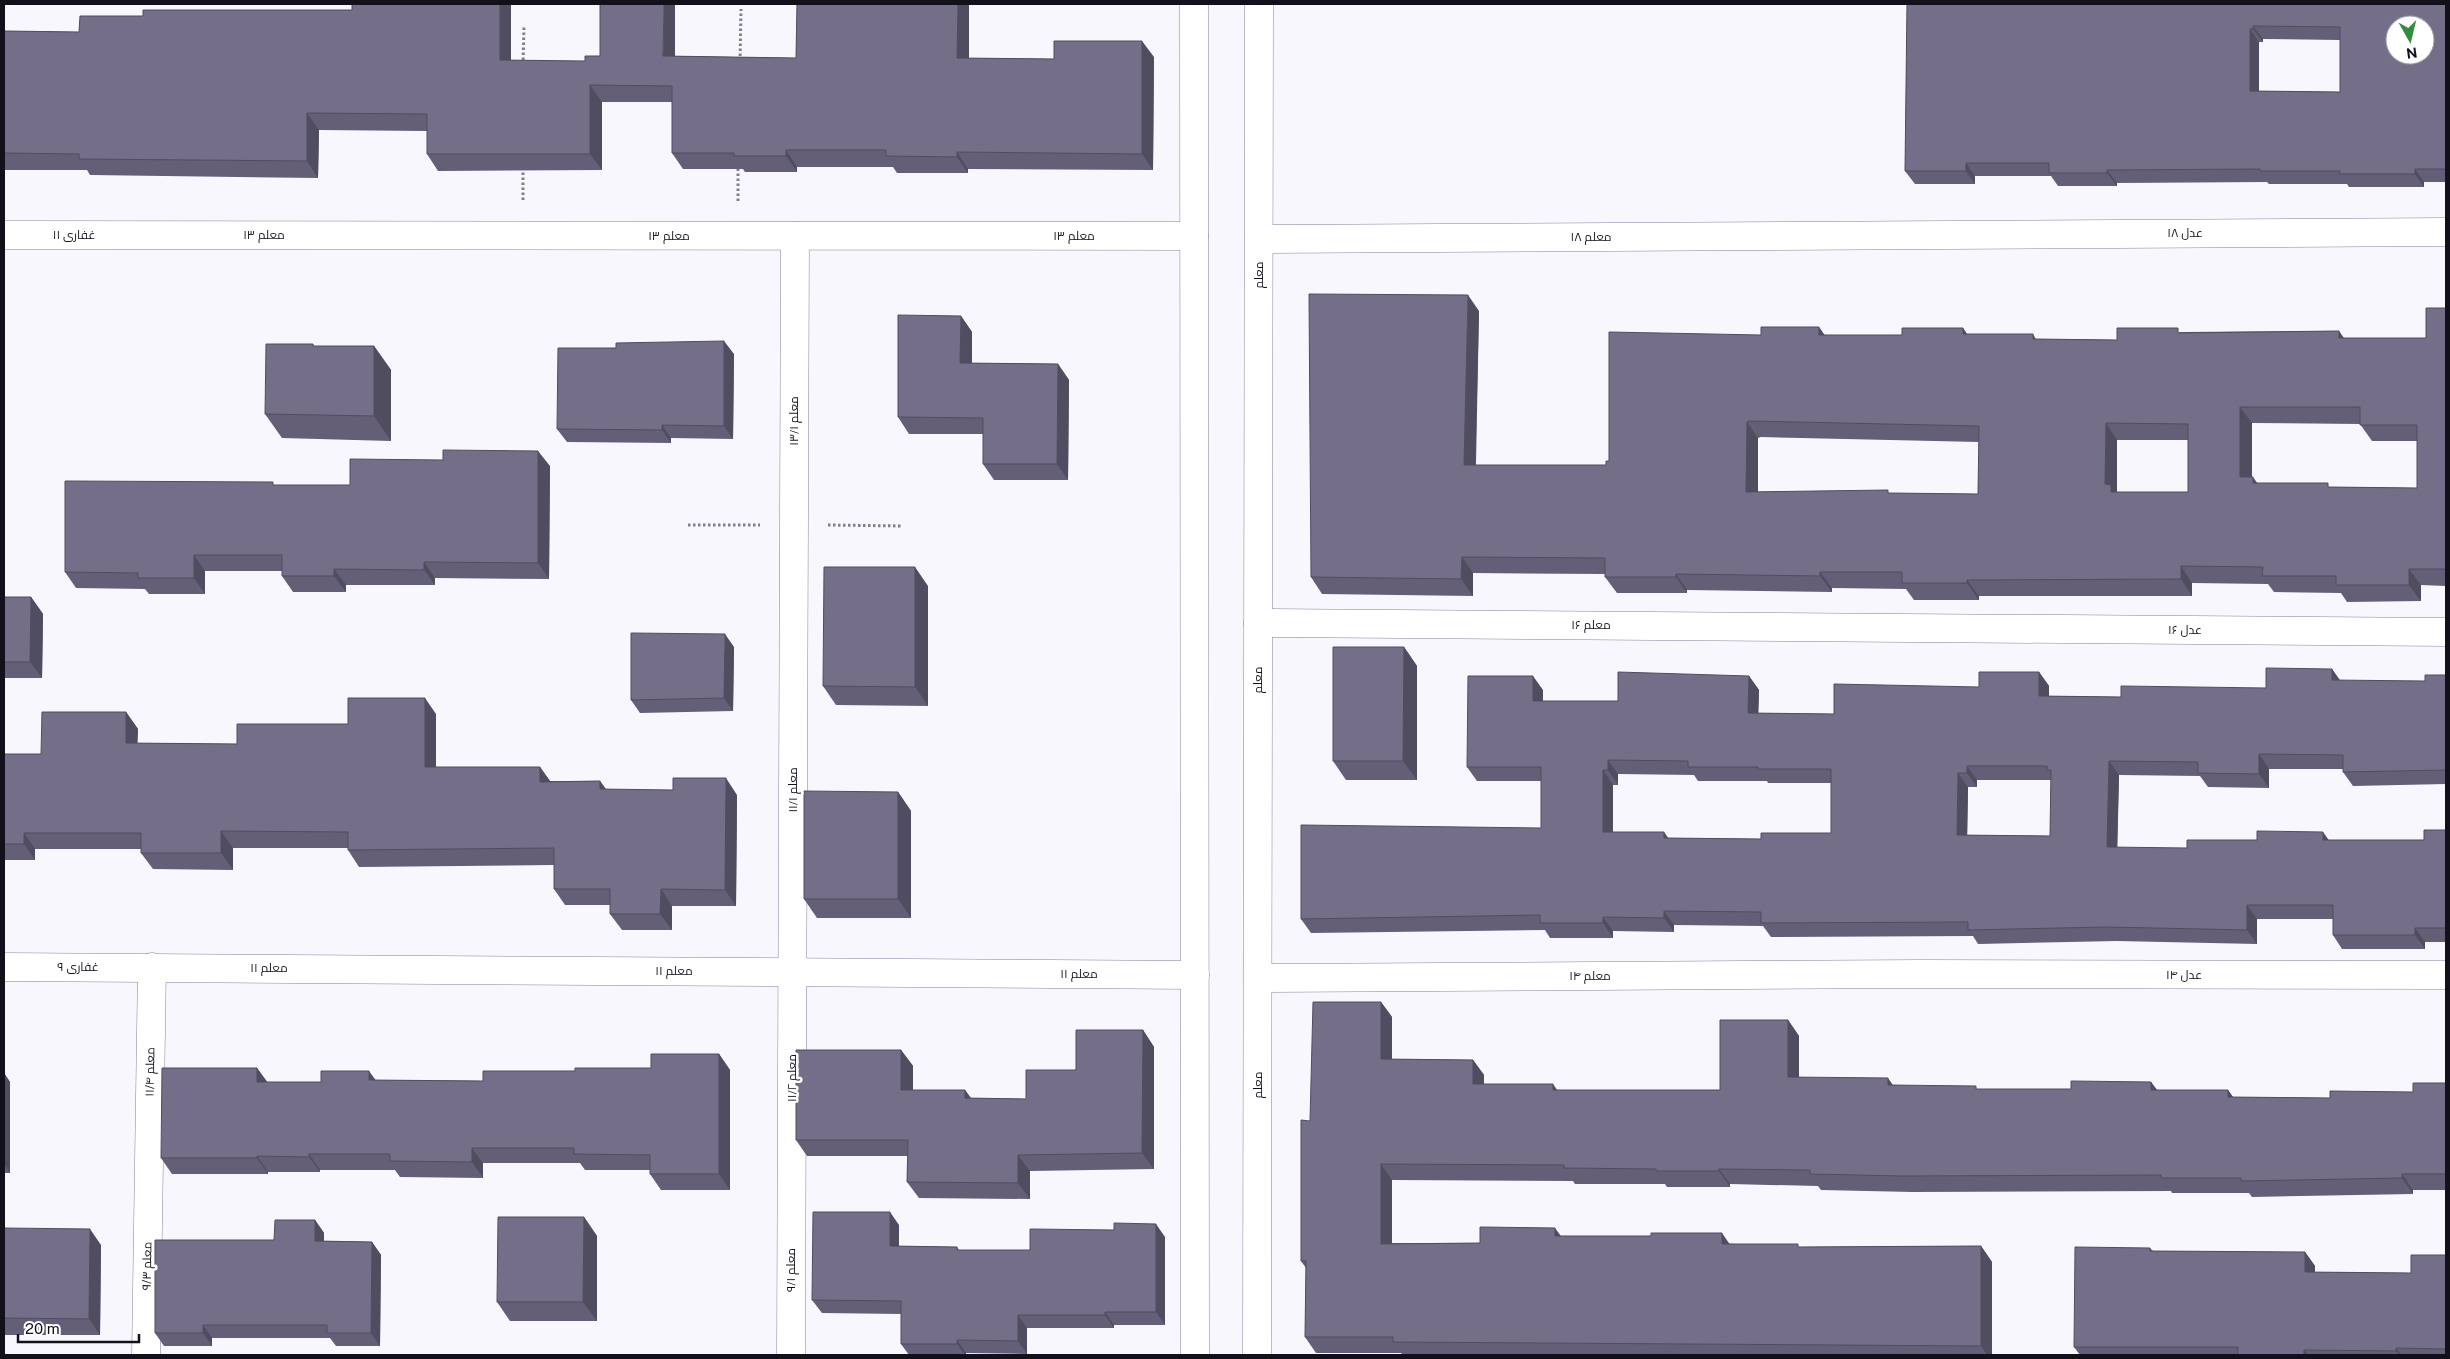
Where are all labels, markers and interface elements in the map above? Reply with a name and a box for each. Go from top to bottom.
north arrow [2385,15,2435,65]
text: N [2405,44,2418,62]
street label: عدل ۱۸ [2167,226,2203,240]
street label: غفاری ۱۱ [53,228,95,242]
street label: معلم ۱۳ [243,228,285,243]
street label: معلم ۱۳ [648,229,690,244]
street label: معلم ۱۳ [1053,229,1095,244]
street label: معلم ۱۸ [1570,230,1612,245]
street label: معلم [1252,262,1267,288]
street label: معلم ۱۳/۱ [787,396,802,446]
street label: معلم ۱۶‌ [1571,618,1611,633]
street label: عدل ۱۶ [2168,623,2202,637]
street label: معلم [1251,667,1266,693]
street label: معلم ۱۱/۱ [786,767,801,813]
street label: غفاری ۹ [57,960,99,974]
street label: معلم ۱۱ [250,961,288,976]
street label: معلم ۱۱ [655,964,693,979]
street label: معلم ۱۱ [1060,967,1098,982]
street label: عدل ۱۴ [2166,968,2202,982]
street label: معلم ۱۴ [1569,969,1611,984]
street label: معلم ۱۱/۴ [143,1047,158,1097]
street label: معلم ۱۱/۲ [785,1054,800,1102]
street label: معلم [1251,1072,1266,1098]
street label: معلم ۹/۳ [140,1242,155,1290]
street label: معلم ۹/۱ [784,1248,799,1292]
scale bar [18,1312,139,1344]
text: 20 m [25,1320,60,1337]

